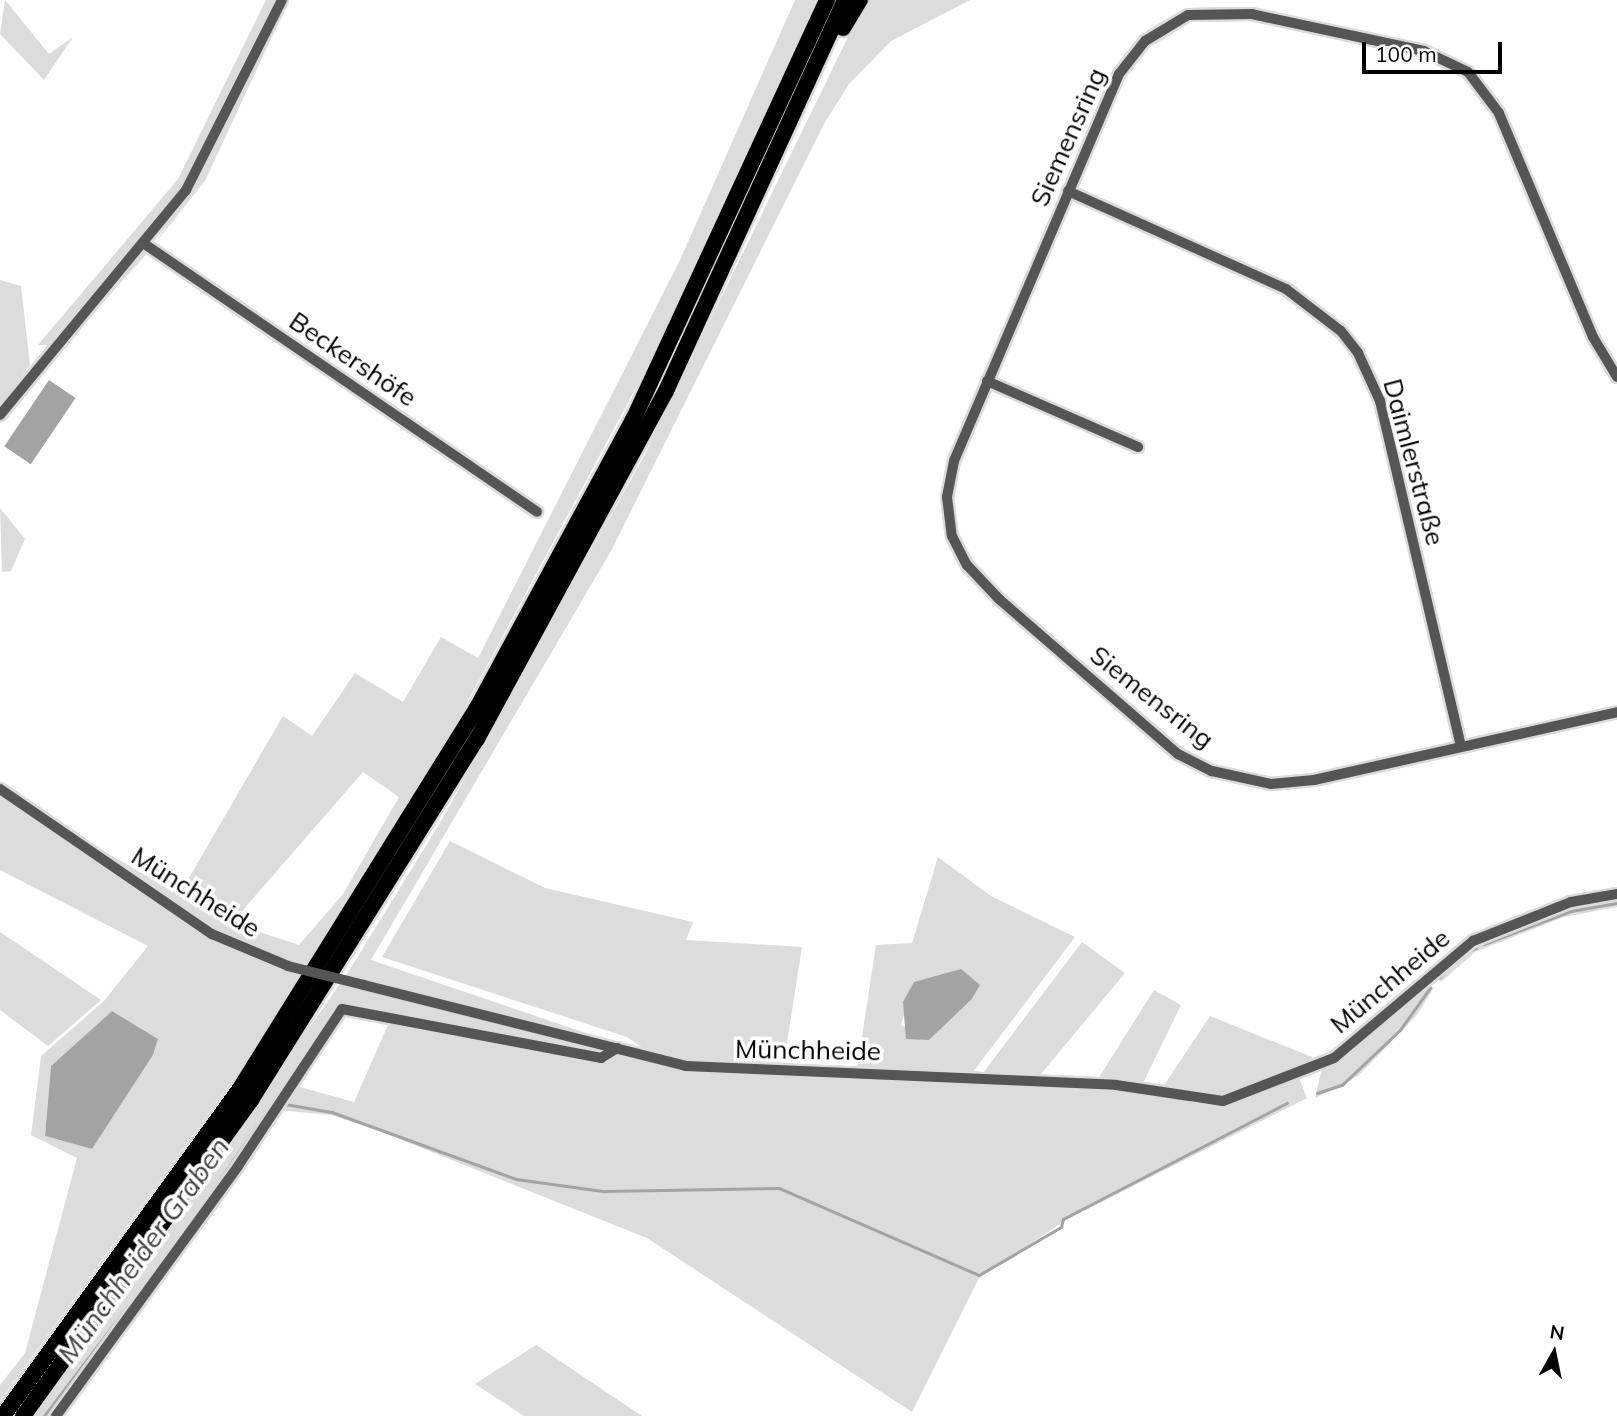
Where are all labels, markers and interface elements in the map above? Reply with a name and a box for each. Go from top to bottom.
scale bar [1365,28,1505,72]
text: 100 m [1375,41,1437,67]
street label: Siemensring [1024,63,1112,211]
street label: Beckershöfe [283,305,423,413]
street label: Daimlerstraße [1377,375,1451,549]
street label: Siemensring [1084,639,1220,755]
street label: Münchheide [126,840,266,944]
street label: Münchheide [1324,922,1456,1040]
street label: Münchheide [735,1033,881,1067]
water label: Münchheider Graben [50,1131,236,1369]
north arrow [1519,1318,1589,1388]
text: N [1548,1319,1566,1345]

